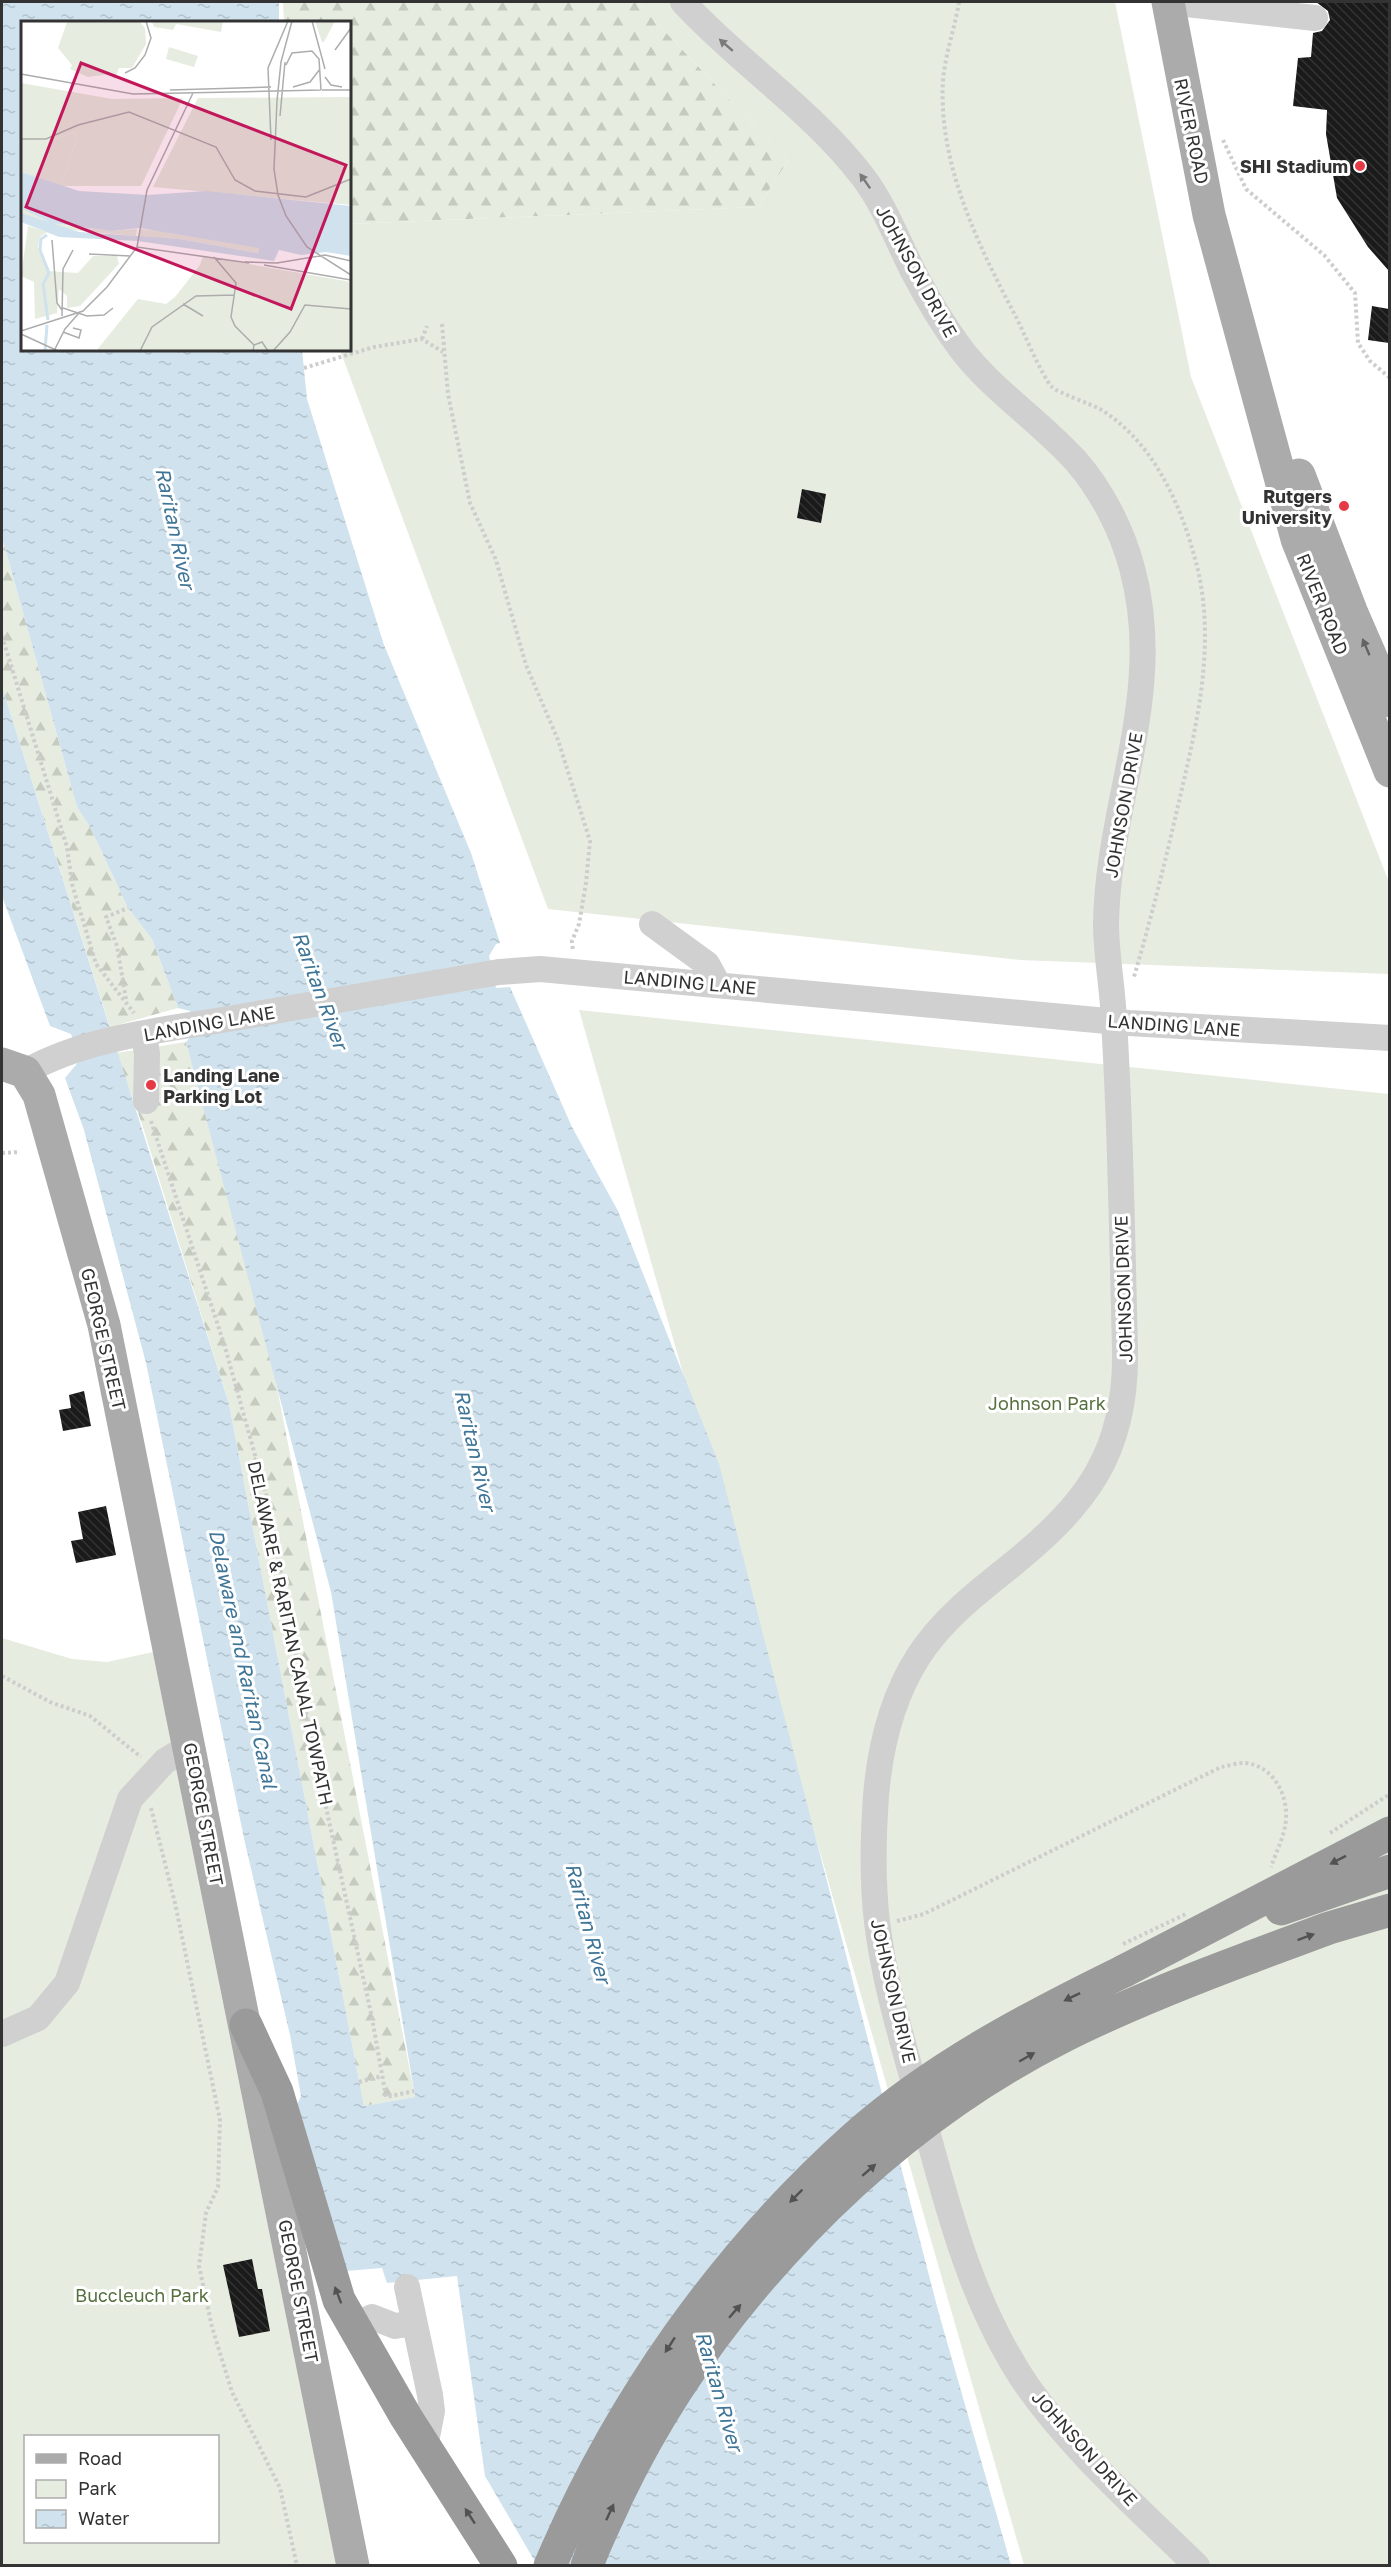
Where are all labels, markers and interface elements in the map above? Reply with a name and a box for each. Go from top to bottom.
inset map [21,21,351,351]
one-way arrow [719,39,734,52]
street label: RIVER ROAD [1170,76,1214,186]
place label: SHI Stadium [1240,155,1348,177]
marker: SHI Stadium [1353,159,1367,173]
one-way arrow [859,174,871,190]
street label: JOHNSON DRIVE [872,201,962,341]
water label: Raritan River [151,465,201,594]
place label: Rutgers University [1242,485,1332,528]
marker: Rutgers University [1337,499,1351,513]
street label: RIVER ROAD [1293,550,1353,658]
one-way arrow [1361,637,1371,655]
street label: JOHNSON DRIVE [1099,731,1147,879]
water label: Raritan River [289,928,355,1055]
street label: LANDING LANE [623,965,757,999]
street label: LANDING LANE [142,1001,276,1045]
street label: LANDING LANE [1107,1009,1241,1041]
place label: Landing Lane Parking Lot [163,1064,280,1107]
marker: Landing Lane Parking Lot [144,1078,158,1092]
street label: JOHNSON DRIVE [1109,1215,1137,1363]
street label: GEORGE STREET [77,1266,131,1412]
water label: Raritan River [450,1387,502,1516]
park label: Johnson Park [988,1392,1106,1414]
street label: DELAWARE & RARITAN CANAL TOWPATH [244,1459,338,1807]
water label: Delaware and Raritan Canal [205,1527,283,1792]
street label: GEORGE STREET [179,1741,229,1887]
one-way arrow [1329,1856,1346,1865]
water label: Raritan River [561,1860,617,1989]
street label: JOHNSON DRIVE [867,1917,921,2065]
one-way arrow [1297,1931,1315,1941]
one-way arrow [1063,1992,1080,2002]
one-way arrow [1019,2052,1036,2062]
one-way arrow [861,2164,876,2177]
one-way arrow [790,2188,804,2202]
street label: GEORGE STREET [274,2218,324,2364]
park label: Buccleuch Park [75,2284,209,2306]
one-way arrow [333,2286,343,2304]
one-way arrow [728,2303,741,2319]
water label: Raritan River [691,2328,749,2457]
one-way arrow [665,2336,676,2353]
street label: JOHNSON DRIVE [1028,2386,1142,2510]
legend [24,2435,219,2543]
text: Road [78,2447,122,2469]
text: Park [78,2477,117,2499]
one-way arrow [606,2504,615,2521]
text: Water [78,2507,129,2529]
one-way arrow [465,2508,476,2524]

